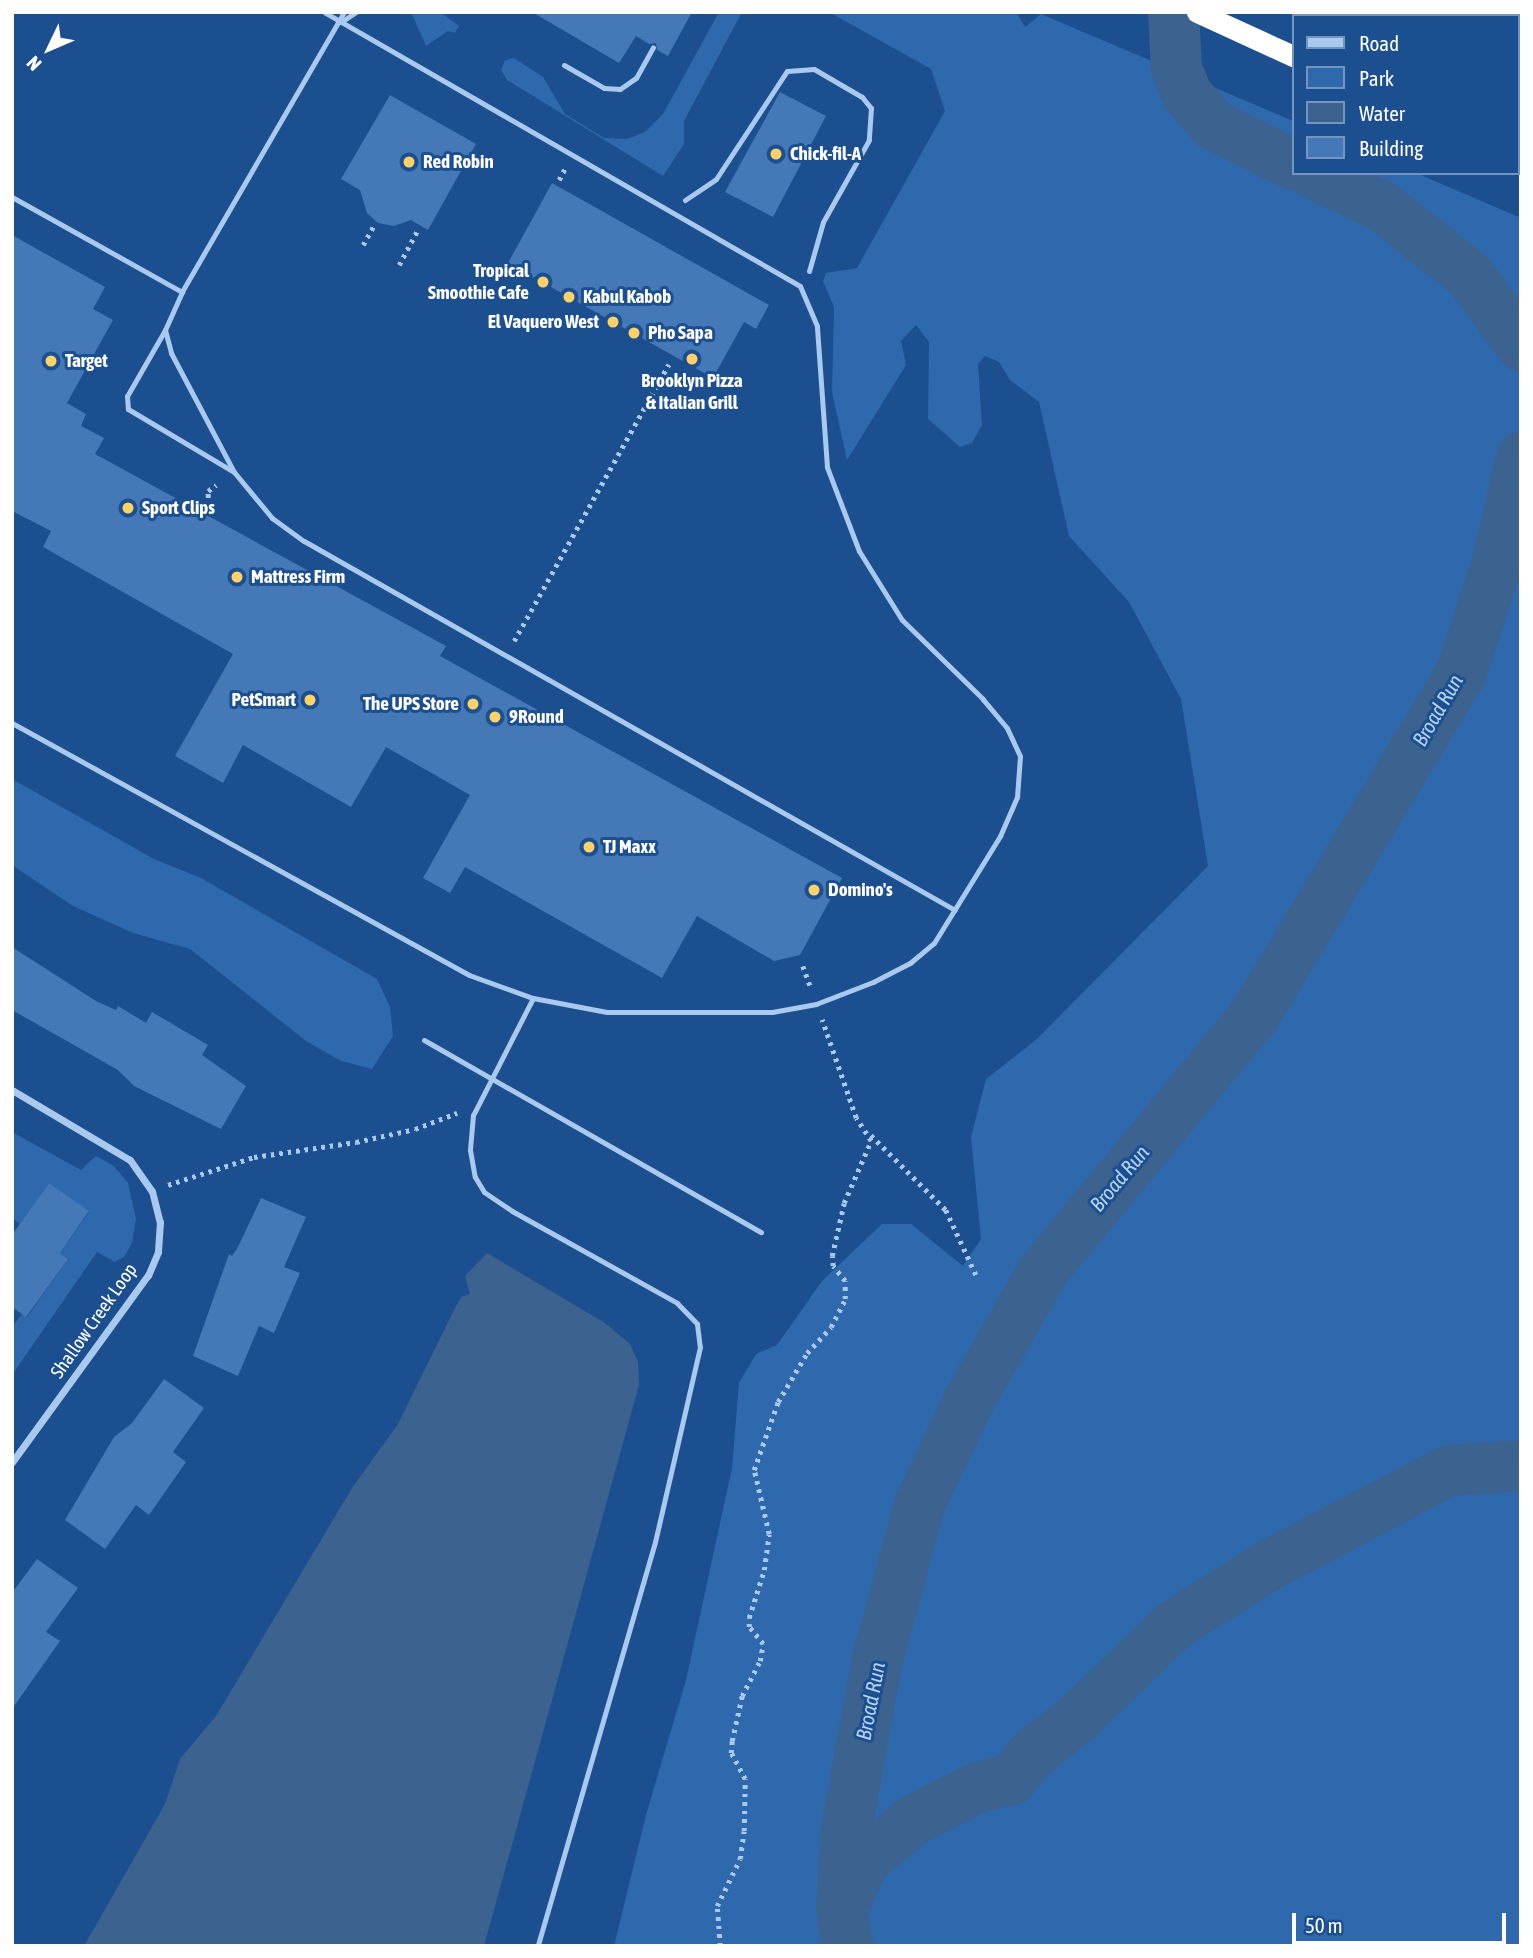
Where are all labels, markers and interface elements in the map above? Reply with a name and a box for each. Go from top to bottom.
north arrow [14,14,84,84]
legend [1292,14,1519,175]
text: Road [1359,31,1399,55]
text: N [22,52,46,75]
text: Park [1359,66,1394,90]
text: Water [1359,101,1405,125]
text: Building [1359,136,1423,160]
place label: Chick-fil-A [790,143,861,165]
marker: Chick-fil-A [768,146,784,162]
place label: Red Robin [423,151,494,173]
marker: Red Robin [401,154,417,170]
place label: Tropical Smoothie Cafe [428,260,529,304]
marker: Tropical Smoothie Cafe [535,274,551,290]
place label: Kabul Kabob [583,286,671,308]
marker: Kabul Kabob [561,289,577,305]
place label: El Vaquero West [488,311,599,333]
marker: El Vaquero West [605,314,621,330]
place label: Pho Sapa [648,322,713,344]
marker: Pho Sapa [626,325,642,341]
place label: Target [65,350,108,372]
marker: Brooklyn Pizza & Italian Grill [684,351,700,367]
marker: Target [43,353,59,369]
place label: Brooklyn Pizza & Italian Grill [641,370,743,414]
place label: Sport Clips [142,497,215,519]
marker: Sport Clips [120,500,136,516]
place label: Mattress Firm [251,566,345,588]
marker: Mattress Firm [229,569,245,585]
water label: Broad Run [1406,670,1468,750]
place label: PetSmart [231,689,296,711]
marker: PetSmart [302,692,318,708]
place label: The UPS Store [363,693,459,715]
marker: The UPS Store [465,696,481,712]
place label: 9Round [509,706,564,728]
marker: 9Round [487,709,503,725]
place label: TJ Maxx [603,836,656,858]
marker: TJ Maxx [581,839,597,855]
place label: Domino's [828,879,893,901]
marker: Domino's [806,882,822,898]
water label: Broad Run [1084,1140,1154,1216]
street label: Shallow Creek Loop [46,1259,142,1383]
water label: Broad Run [850,1660,890,1742]
scale bar [1295,1898,1508,1942]
text: 50 m [1305,1913,1343,1937]

